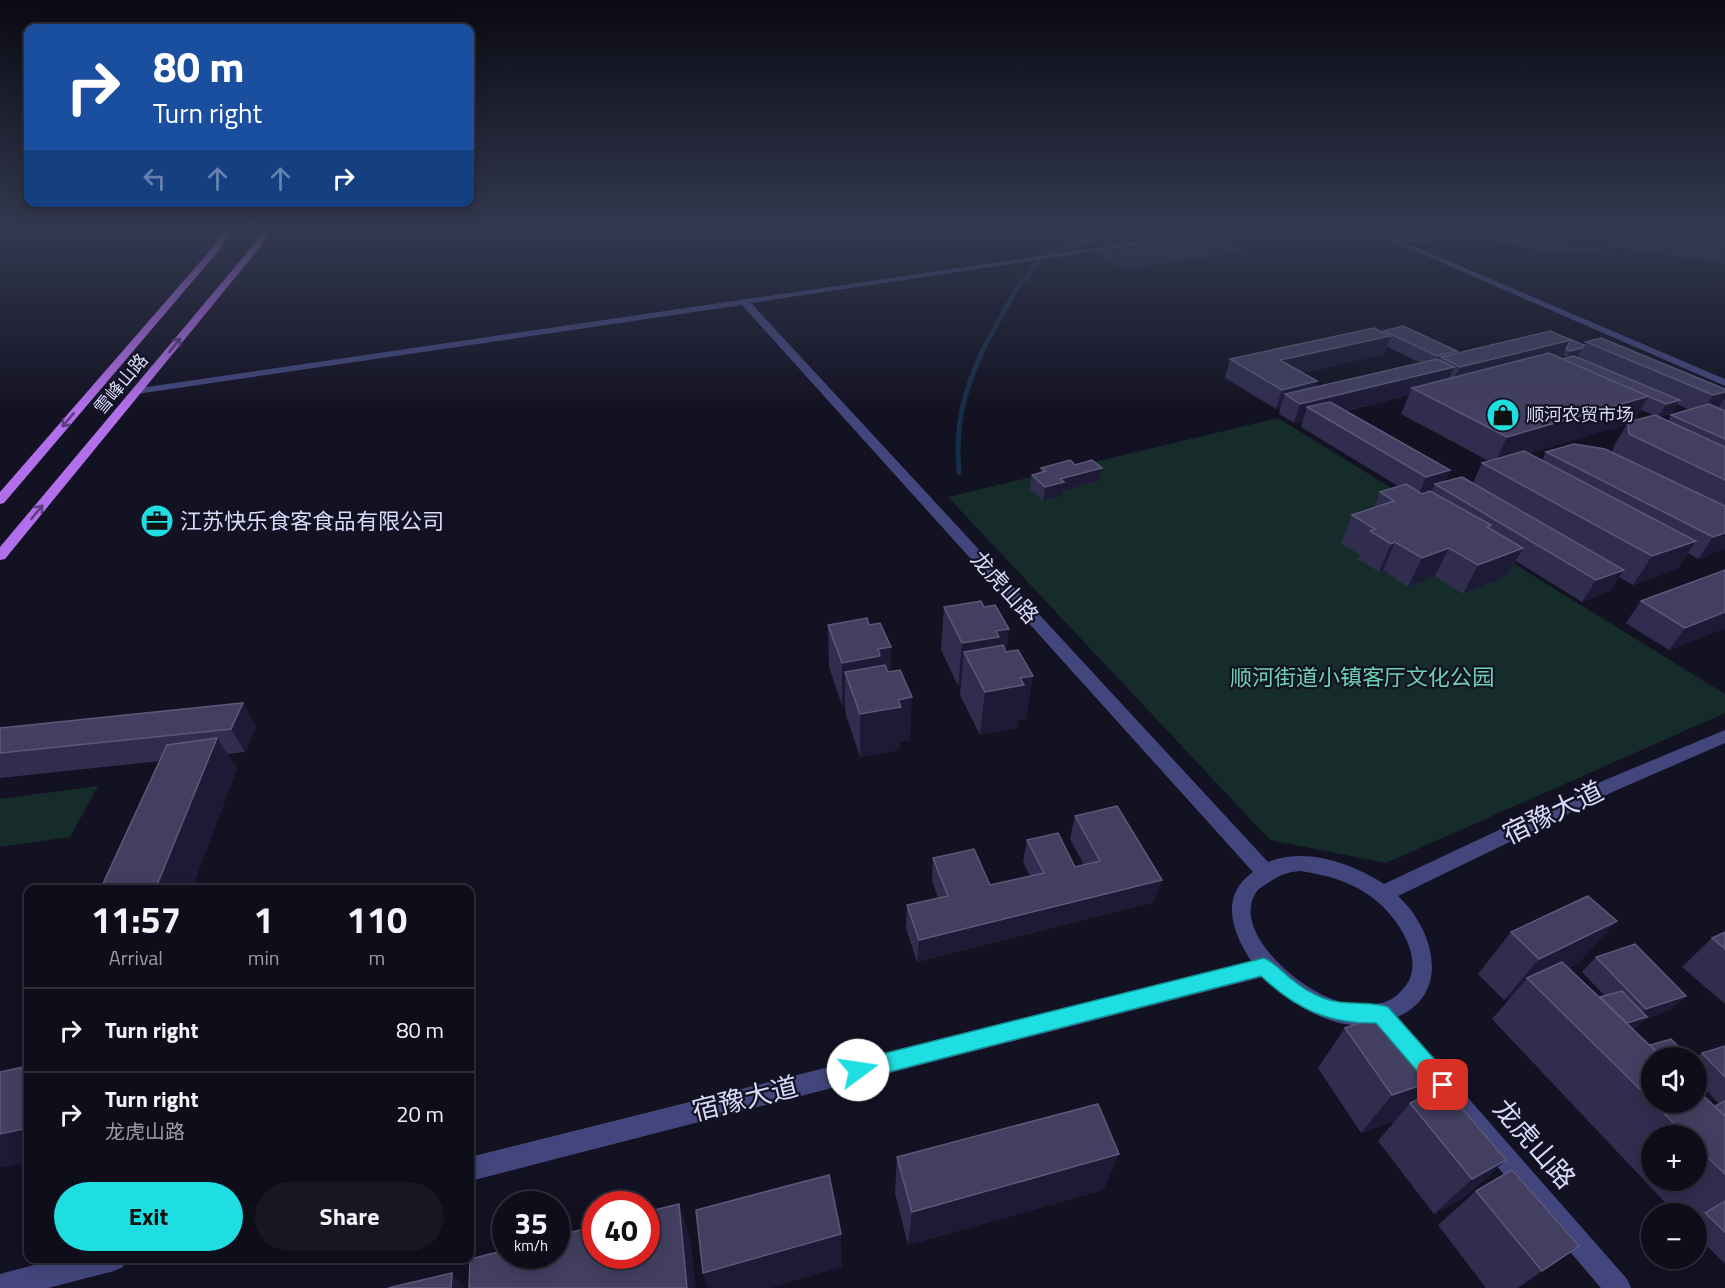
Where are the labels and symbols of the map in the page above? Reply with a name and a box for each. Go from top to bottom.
one-way arrow [168,338,182,353]
street label: 雪峰山路 [87,347,154,420]
shop icon: 顺河农贸市场 [1485,397,1521,433]
place label: 顺河农贸市场 [1526,401,1634,428]
one-way arrow [62,412,75,428]
office icon: 江苏快乐食客食品有限公司 [139,503,175,539]
one-way arrow [31,504,44,520]
place label: 江苏快乐食客食品有限公司 [180,504,444,538]
street label: 龙虎山路 [963,543,1047,631]
park label: 顺河街道小镇客厅文化公园 [1230,660,1494,694]
street label: 宿豫大道 [1495,770,1610,854]
position arrow [826,1038,890,1102]
pin [1417,1059,1468,1110]
street label: 宿豫大道 [687,1065,802,1130]
street label: 龙虎山路 [1484,1089,1586,1197]
speed limit sign: 40 [582,1191,660,1269]

